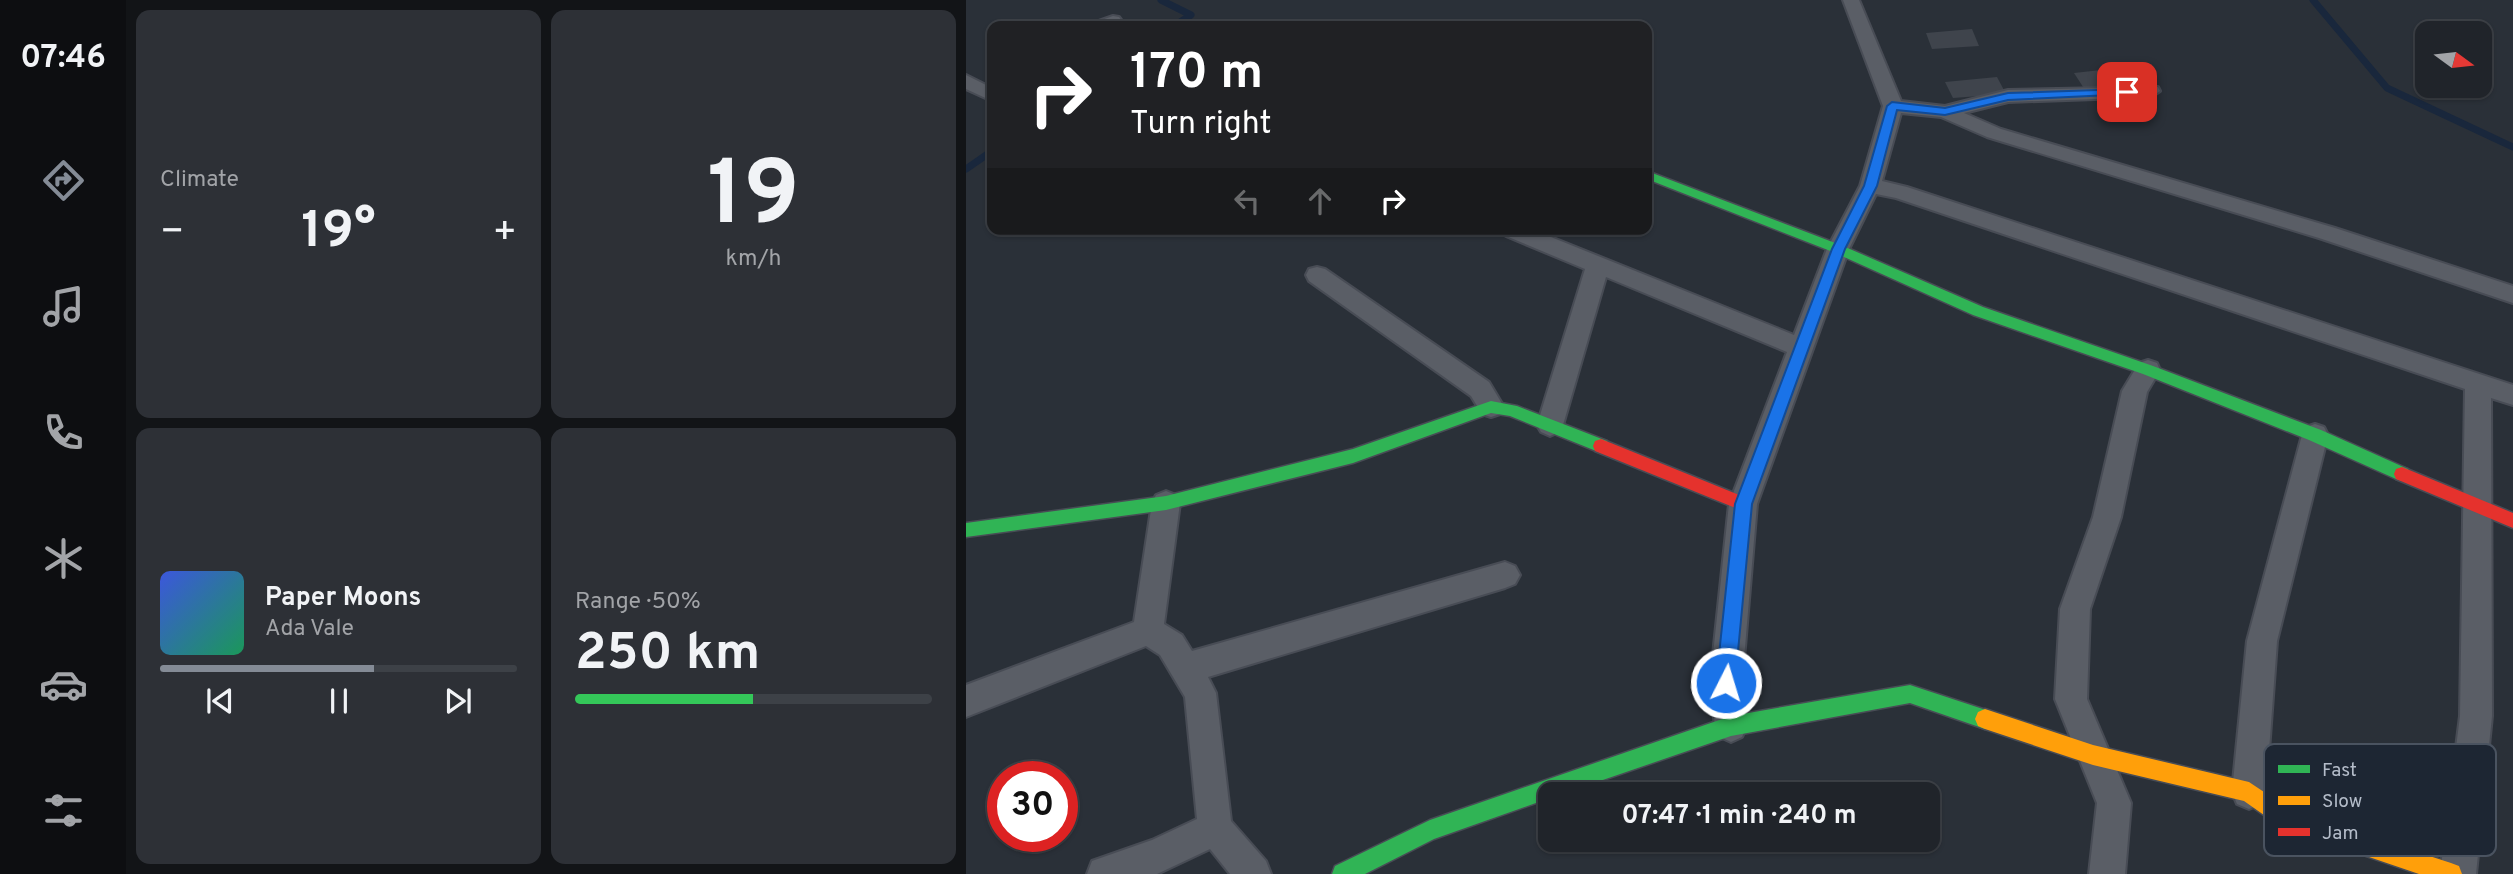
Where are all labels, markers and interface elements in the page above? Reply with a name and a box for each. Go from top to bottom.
north arrow [2415,21,2492,98]
map controls [2415,21,2492,98]
text: 07:46 [20,39,106,79]
text: 170 m [1130,44,1263,106]
icon: right [1015,49,1106,140]
pin [2097,62,2157,122]
icon: arrive [2108,73,2146,111]
text: Turn right [1130,105,1272,145]
text: 19 [707,142,800,257]
icon: directions [39,156,88,205]
text: Climate [160,166,239,195]
icon: left [1228,182,1266,220]
icon: ahead [1301,182,1339,220]
icon: right [1374,182,1412,220]
text: 19° [301,200,376,266]
text: − [160,209,185,258]
text: + [492,209,517,258]
text: km/h [726,245,781,274]
icon: music [39,282,88,331]
icon: phone [39,408,88,457]
icon: climate [39,534,88,583]
text: Paper Moons [265,582,421,615]
text: Range · 50% [575,588,701,617]
text: Ada Vale [265,615,354,644]
text: 250 km [575,622,760,688]
position arrow [1689,646,1763,720]
icon: car [39,660,88,709]
icon: previous [201,682,239,720]
icon: pause [320,682,358,720]
icon: next [439,682,477,720]
legend [2264,744,2496,856]
text: Fast [2322,759,2357,783]
speed limit sign: 30 [987,761,1078,852]
icon: filters [39,786,88,835]
text: Slow [2322,790,2362,814]
text: 07:47 · 1 min · 240 m [1621,800,1857,833]
text: Jam [2322,822,2359,846]

